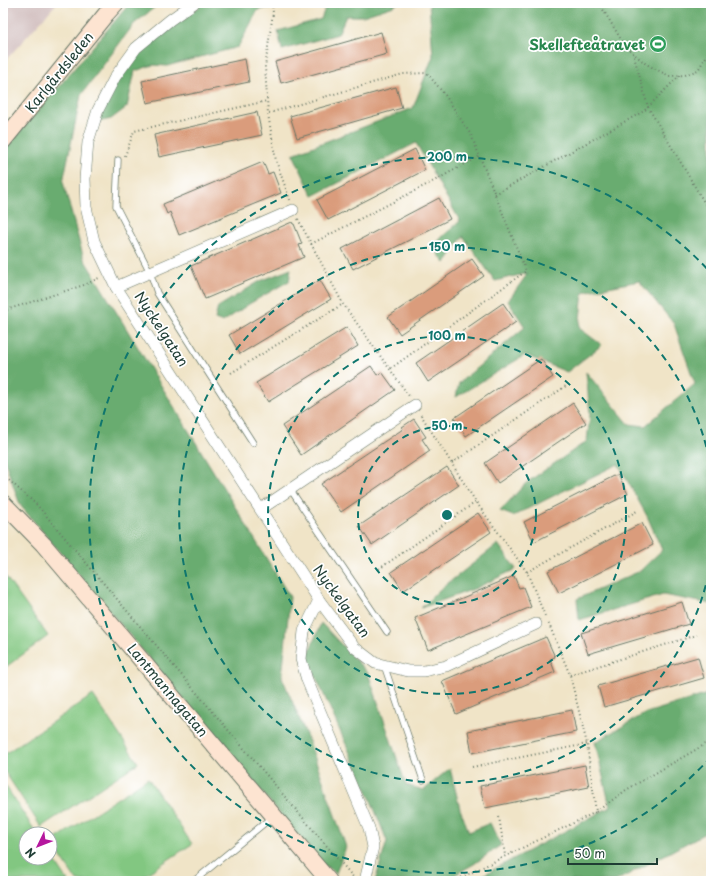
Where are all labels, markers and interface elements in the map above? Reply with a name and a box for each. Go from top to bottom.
street label: Karlgårdsleden [20,27,98,117]
place label: Skellefteåtravet [529,34,645,55]
sports icon: Skellefteåtravet [648,34,668,54]
text: 200 m [427,147,467,165]
text: 150 m [429,237,465,255]
street label: Nyckelgatan [130,287,194,371]
text: 100 m [428,326,466,344]
text: 50 m [431,416,463,434]
centre of rings [440,508,454,522]
street label: Nyckelgatan [308,560,376,642]
street label: Lantmannagatan [123,639,213,741]
north arrow [18,826,58,866]
scale bar [568,840,657,866]
text: N [21,844,40,862]
text: 50 m [574,844,605,862]

